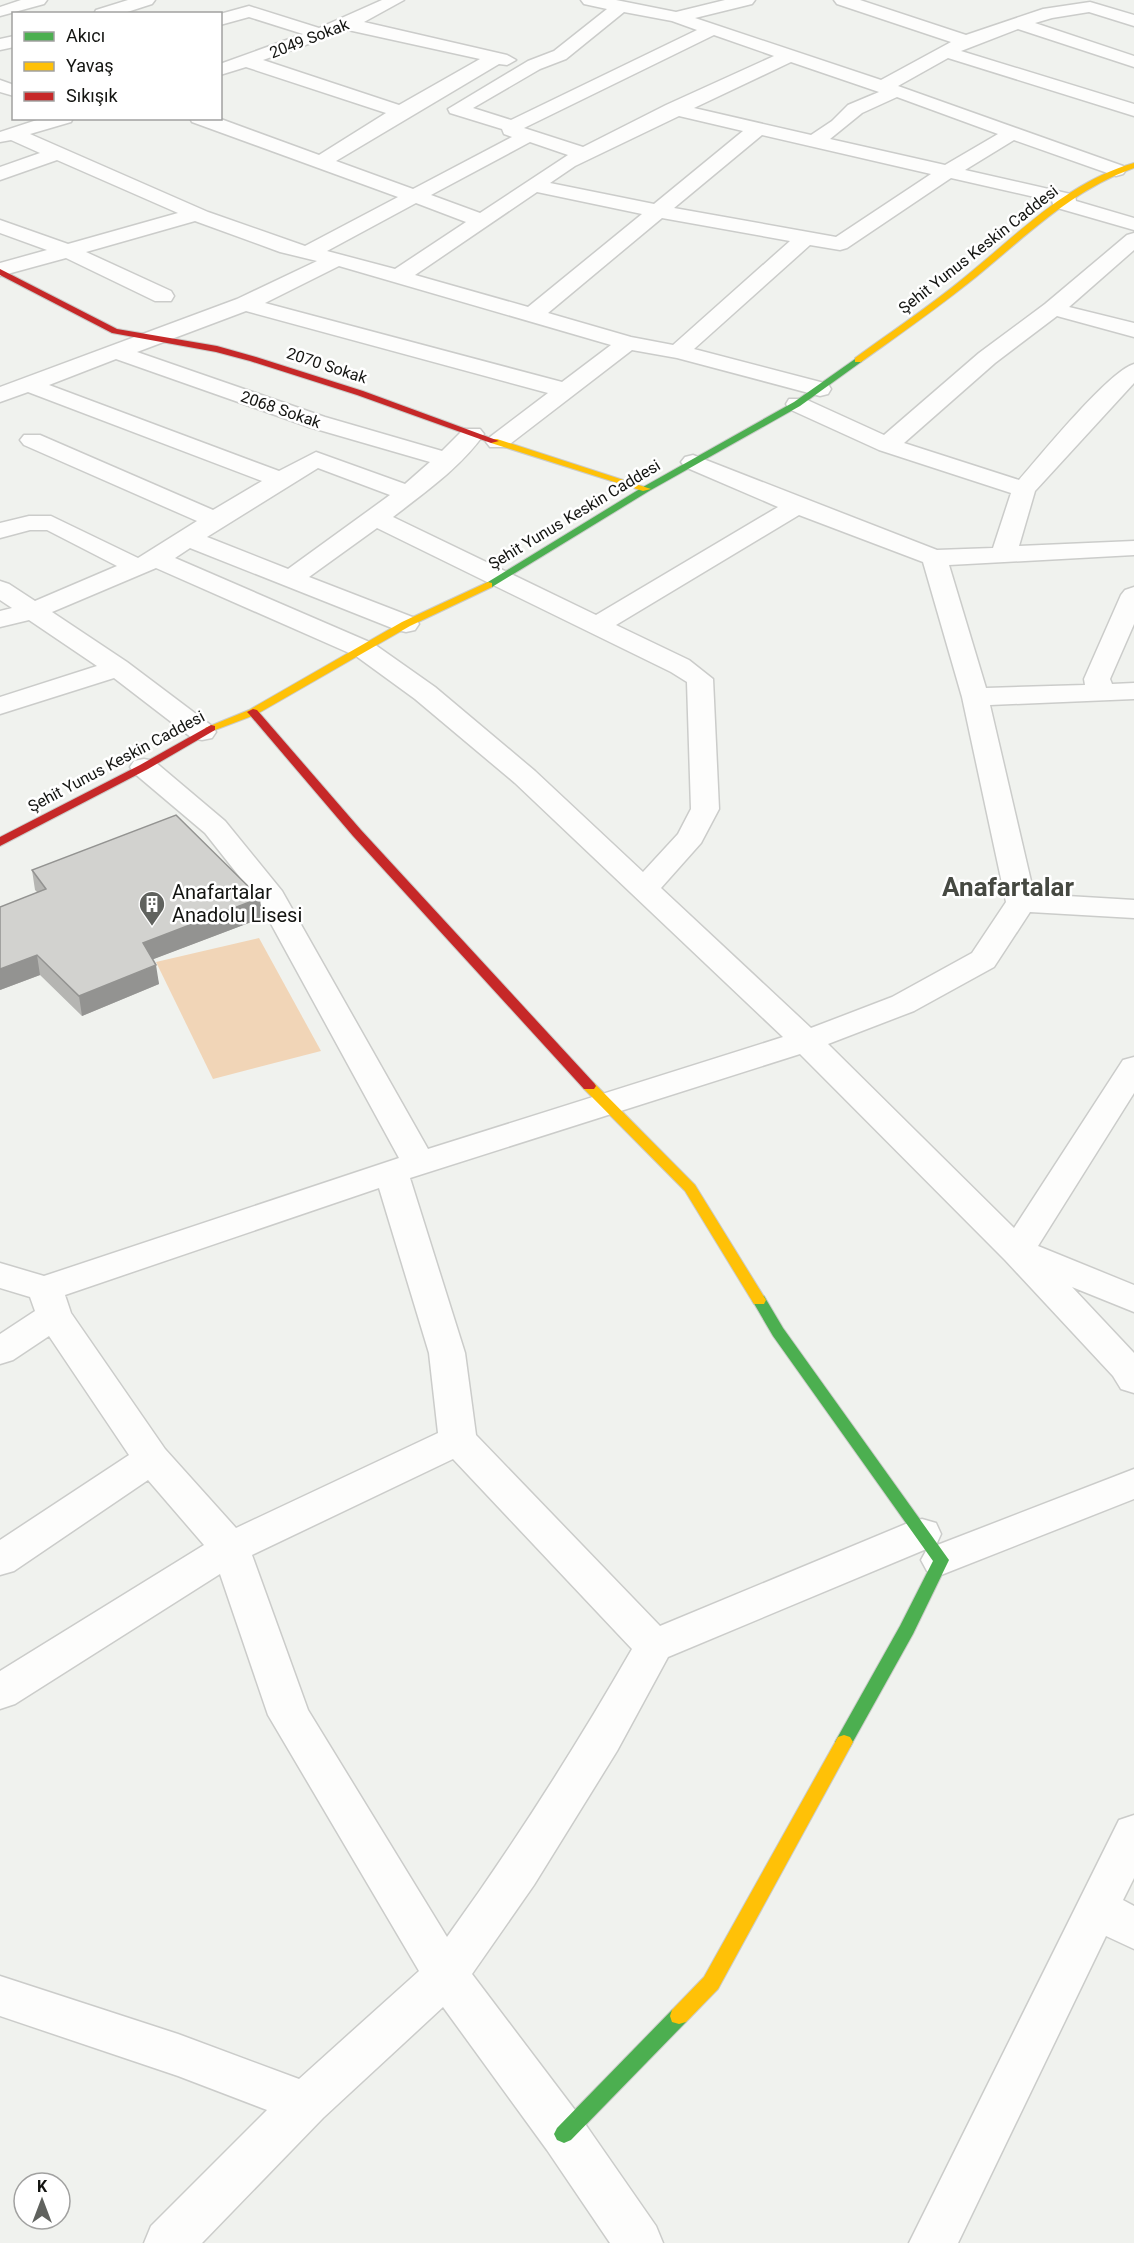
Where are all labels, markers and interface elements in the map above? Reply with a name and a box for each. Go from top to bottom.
legend [12,12,222,120]
street label: 2049 Sokak [267,14,352,62]
text: Akıcı [66,25,105,46]
text: Yavaş [66,55,114,76]
text: Sıkışık [66,85,118,106]
street label: Şehit Yunus Keskin Caddesi [895,181,1062,318]
street label: 2070 Sokak [284,344,370,388]
street label: 2068 Sokak [238,387,324,432]
street label: Şehit Yunus Keskin Caddesi [485,456,664,573]
street label: Şehit Yunus Keskin Caddesi [25,707,208,816]
district label: Anafartalar [942,872,1074,902]
place label: Anafartalar Anadolu Lisesi [172,880,302,927]
building icon: Anafartalar Anadolu Lisesi [137,889,167,927]
north arrow [12,2171,72,2231]
text: K [37,2177,48,2196]

